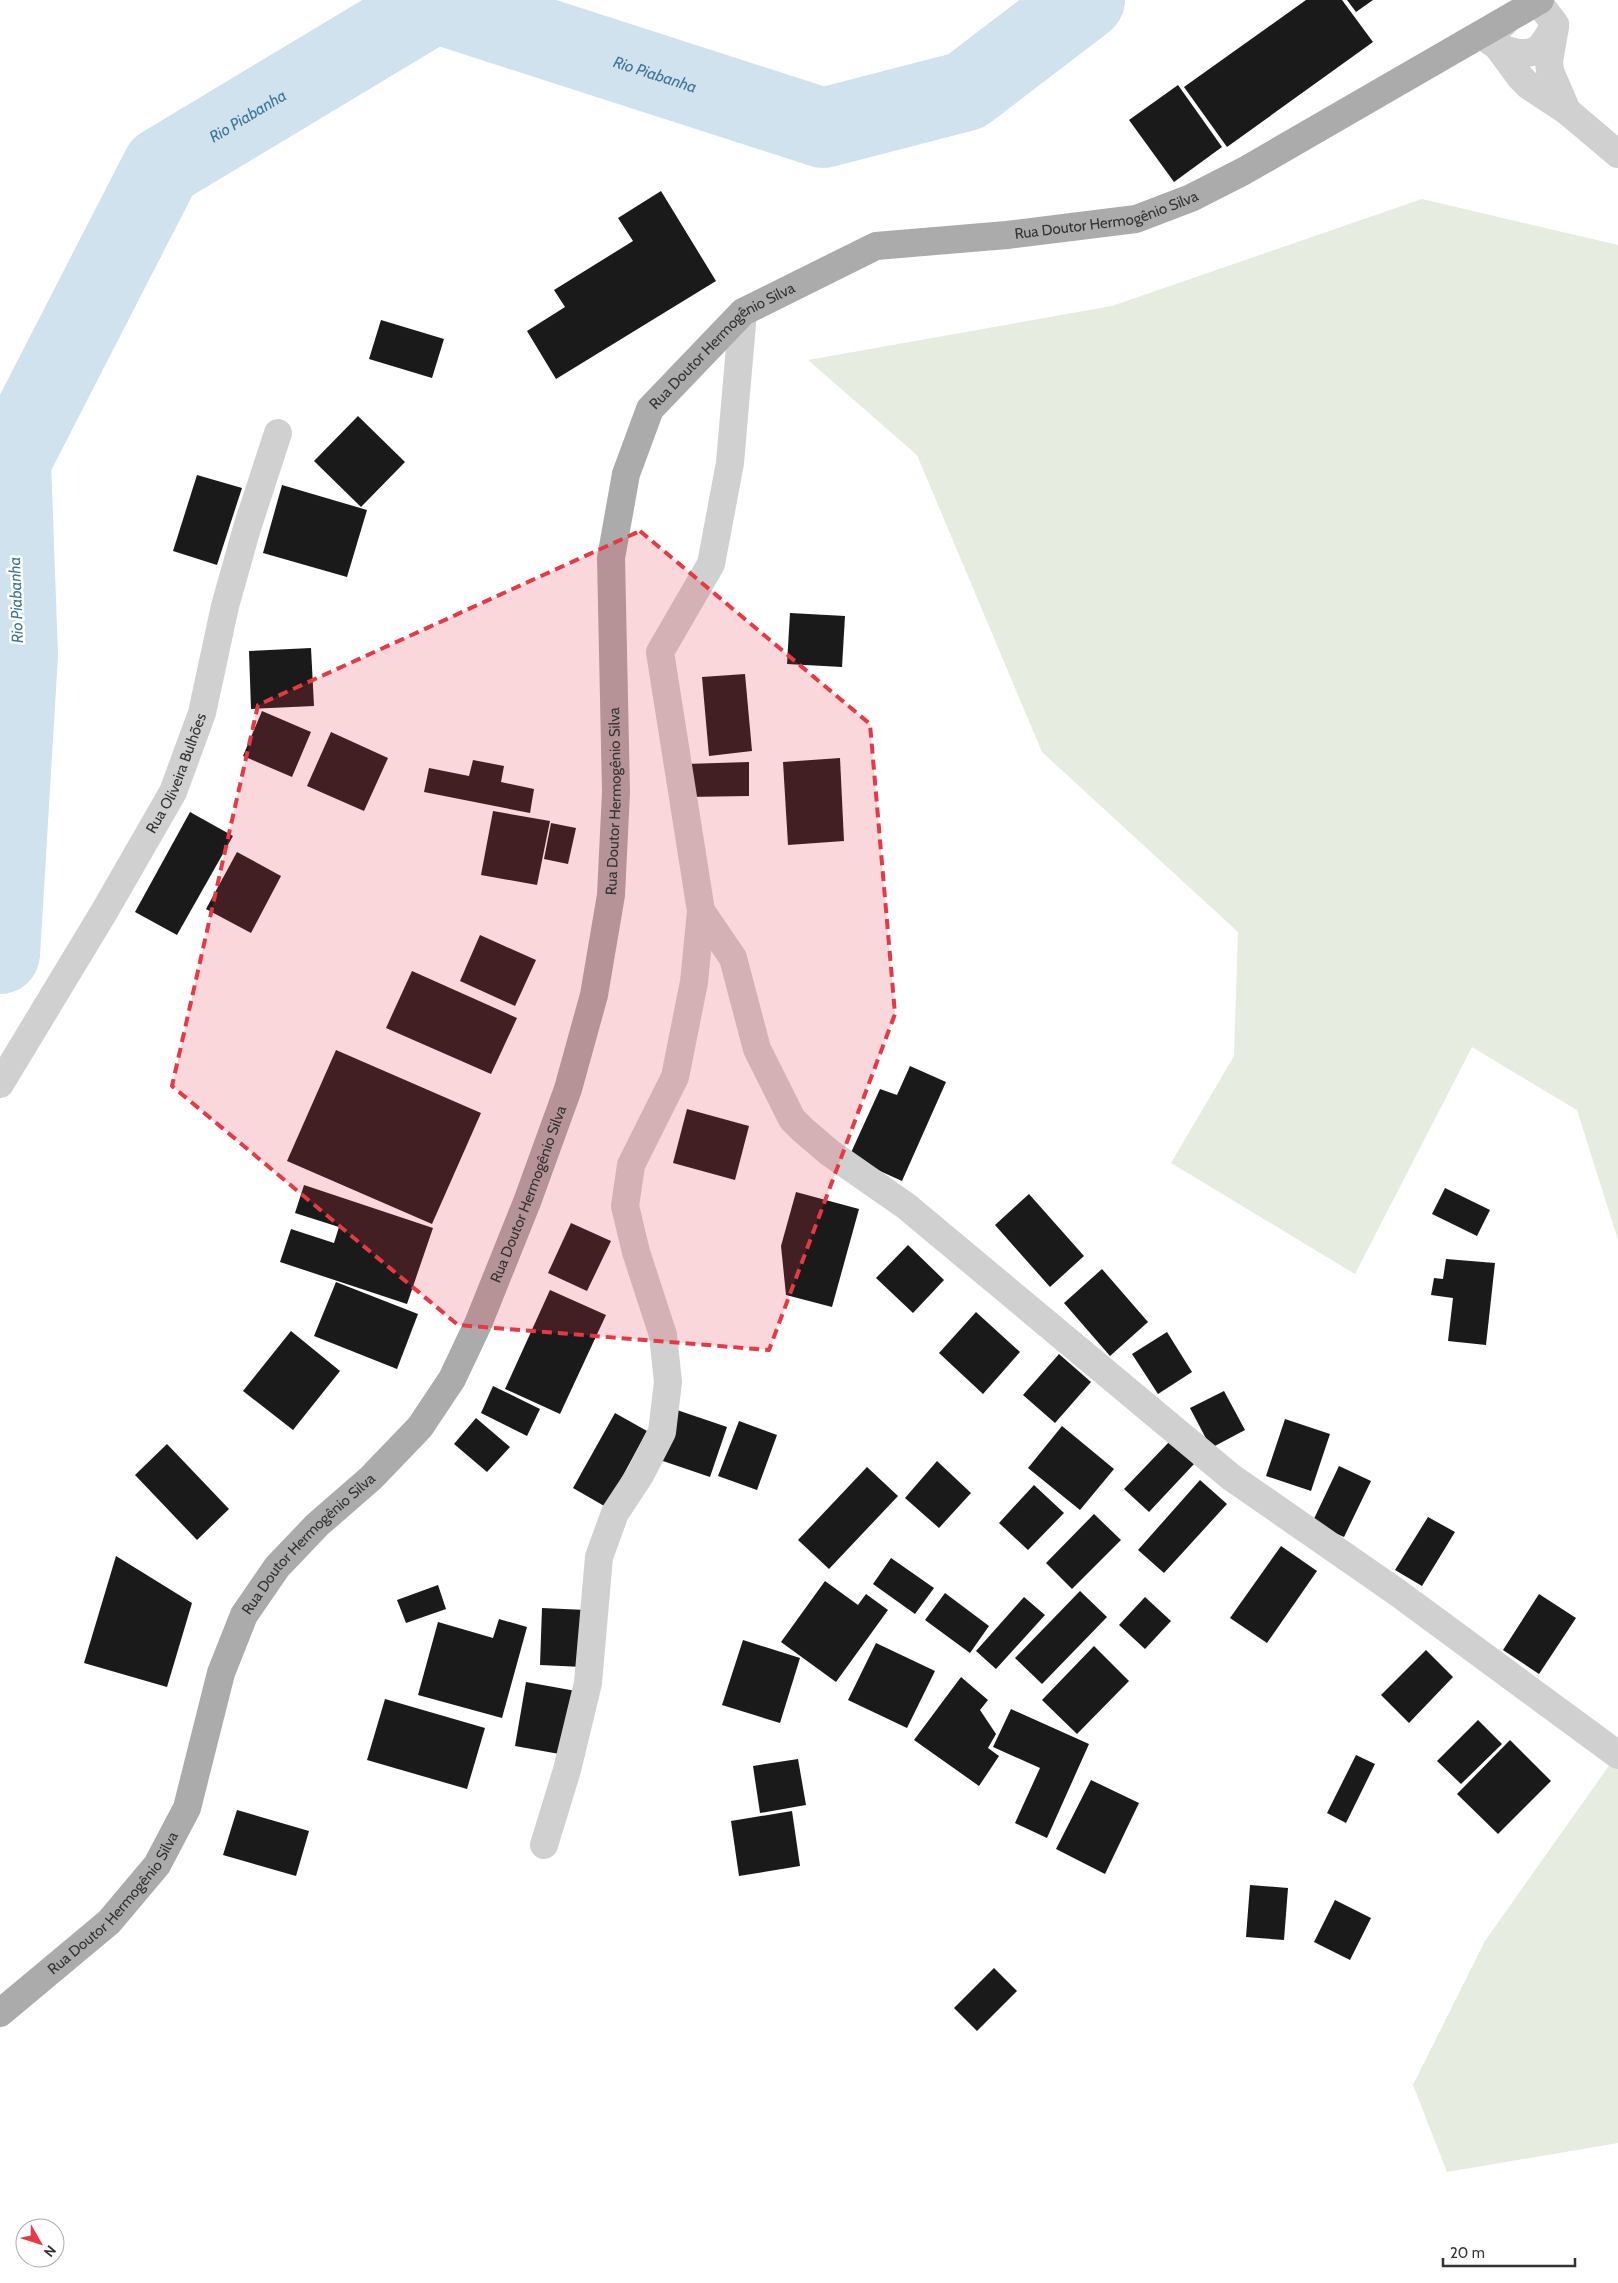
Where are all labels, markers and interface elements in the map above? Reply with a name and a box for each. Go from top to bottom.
water label: Rio Piabanha [611,52,699,96]
water label: Rio Piabanha [206,85,290,146]
street label: Rua Doutor Hermogênio Silva [1013,187,1202,243]
street label: Rua Doutor Hermogênio Silva [646,278,798,413]
water label: Rio Piabanha [5,557,27,643]
street label: Rua Doutor Hermogênio Silva [602,706,625,896]
street label: Rua Oliveira Bulhões [142,711,210,837]
street label: Rua Doutor Hermogênio Silva [487,1102,571,1285]
street label: Rua Doutor Hermogênio Silva [238,1469,380,1618]
street label: Rua Doutor Hermogênio Silva [44,1828,182,1978]
north arrow [15,2218,65,2268]
scale bar [1443,2236,1576,2268]
text: N [40,2242,60,2261]
text: 20 m [1450,2244,1485,2262]

